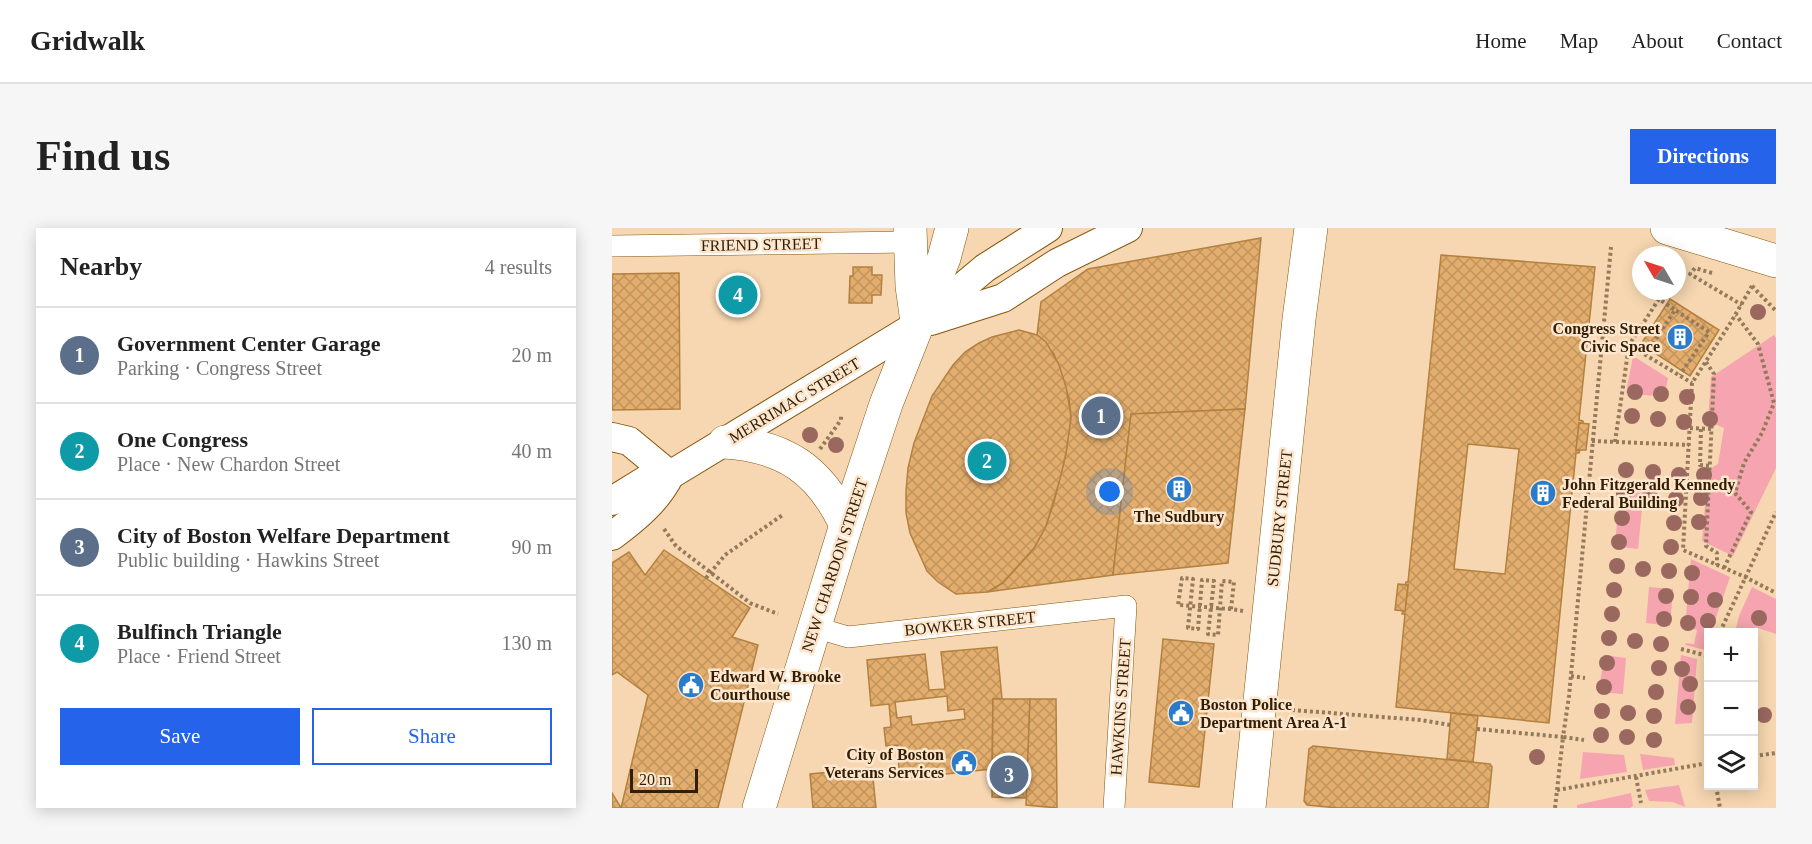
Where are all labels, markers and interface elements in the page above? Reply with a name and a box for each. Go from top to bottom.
text: Gridwalk [30,25,145,56]
text: Home [1475,29,1527,53]
text: Map [1560,29,1598,53]
text: About [1631,29,1684,53]
text: Contact [1717,29,1782,53]
button: Directions [1630,129,1776,184]
text: Find us [36,133,170,179]
street label: FRIEND STREET [701,235,822,254]
north arrow [1632,246,1686,300]
text: Nearby [60,252,142,281]
text: 4 results [485,256,552,278]
pin: 4 [718,272,758,318]
place label: Congress Street Civic Space [1553,320,1661,356]
building icon: Congress Street Civic Space [1665,322,1695,352]
text: Government Center Garage [117,331,381,356]
text: 1 [75,344,85,366]
text: 20 m [511,344,552,366]
street label: MERRIMAC STREET [726,354,863,446]
text: Parking · Congress Street [117,357,322,379]
pin: 1 [1082,394,1120,438]
text: One Congress [117,427,248,452]
pin: 2 [968,438,1006,484]
text: 2 [75,440,85,462]
text: 40 m [511,440,552,462]
street label: SUDBURY STREET [1264,448,1295,587]
text: Place · New Chardon Street [117,453,340,475]
building icon: The Sudbury [1164,474,1194,504]
street label: NEW CHARDON STREET [798,476,871,654]
place label: John Fitzgerald Kennedy Federal Building [1562,476,1735,512]
your location [1095,477,1124,506]
building icon: John Fitzgerald Kennedy Federal Building [1528,478,1558,508]
place label: The Sudbury [1134,508,1224,526]
text: City of Boston Welfare Department [117,523,450,548]
text: 3 [75,536,85,558]
text: 90 m [511,536,552,558]
text: Public building · Hawkins Street [117,549,379,571]
street label: BOWKER STREET [904,608,1037,639]
text: Bulfinch Triangle [117,619,282,644]
map controls [1704,628,1758,790]
button: + [1704,628,1758,682]
text: 4 [75,632,85,654]
text: 130 m [501,632,552,654]
street label: HAWKINS STREET [1107,638,1134,776]
text: Place · Friend Street [117,645,281,667]
place label: Edward W. Brooke Courthouse [710,668,841,703]
public building icon: Edward W. Brooke Courthouse [676,670,706,700]
button: − [1704,682,1758,736]
place label: Boston Police Department Area A-1 [1200,696,1347,732]
public building icon: Boston Police Department Area A-1 [1166,698,1196,728]
button: Save [60,708,300,765]
button: Share [312,708,552,765]
button: layers [1704,736,1758,790]
place label: City of Boston Veterans Services [824,746,944,781]
public building icon: City of Boston Veterans Services [949,748,979,778]
pin: 3 [990,752,1028,798]
scale bar [630,766,698,794]
text: 20 m [639,771,671,788]

